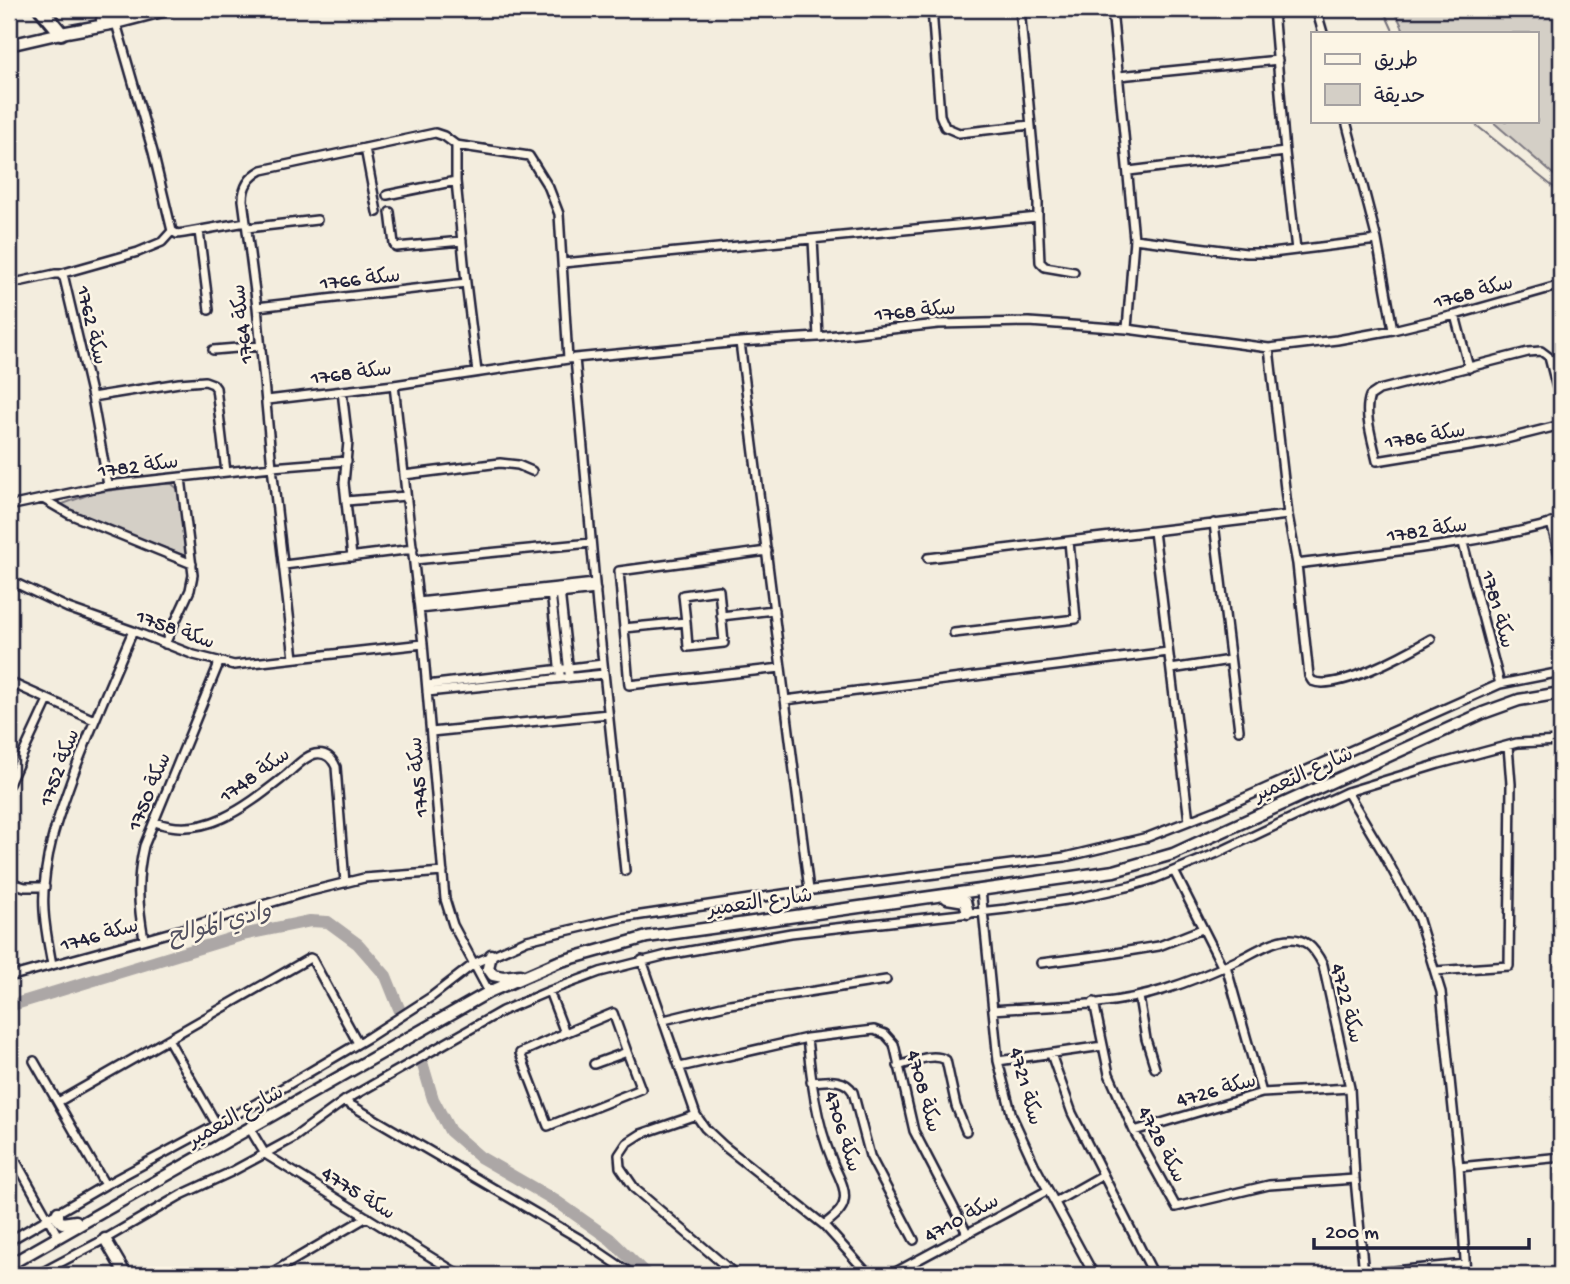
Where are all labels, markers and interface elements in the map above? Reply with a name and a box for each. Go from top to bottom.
legend [1311,32,1538,122]
text: طريق [1374,50,1418,75]
text: حديقة [1374,86,1425,111]
street label: سكة 1766 [318,265,402,298]
street label: سكة 1768 [1430,272,1517,317]
street label: سكة 1762 [68,283,111,368]
street label: سكة 1764 [228,283,261,366]
street label: سكة 1768 [873,297,957,330]
street label: سكة 1768 [308,358,393,393]
street label: سكة 1786 [1382,420,1468,457]
street label: سكة 1782 [96,451,180,486]
street label: سكة 1782 [1385,514,1469,551]
street label: سكة 1781 [1473,567,1518,651]
street label: سكة 1758 [131,605,218,657]
street label: سكة 1752 [35,726,87,811]
street label: سكة 1745 [405,736,437,819]
street label: سكة 1748 [215,743,296,811]
street label: شارع التعمير [1249,743,1358,810]
street label: سكة 1750 [123,750,179,836]
street label: شارع التعمير [704,885,815,924]
water label: وادي الموالح [165,899,275,952]
street label: سكة 1746 [57,915,142,960]
street label: سكة 4722 [1323,961,1367,1046]
street label: سكة 4721 [1001,1045,1046,1129]
street label: سكة 4708 [899,1048,945,1136]
street label: سكة 4726 [1174,1070,1260,1115]
street label: شارع التعمير [183,1081,289,1156]
street label: سكة 4706 [817,1088,865,1176]
street label: سكة 4728 [1130,1103,1190,1188]
street label: سكة 4775 [315,1162,399,1228]
street label: سكة 4710 [921,1190,1004,1250]
scale bar [1314,1207,1530,1251]
text: 200 m [1325,1222,1379,1247]

